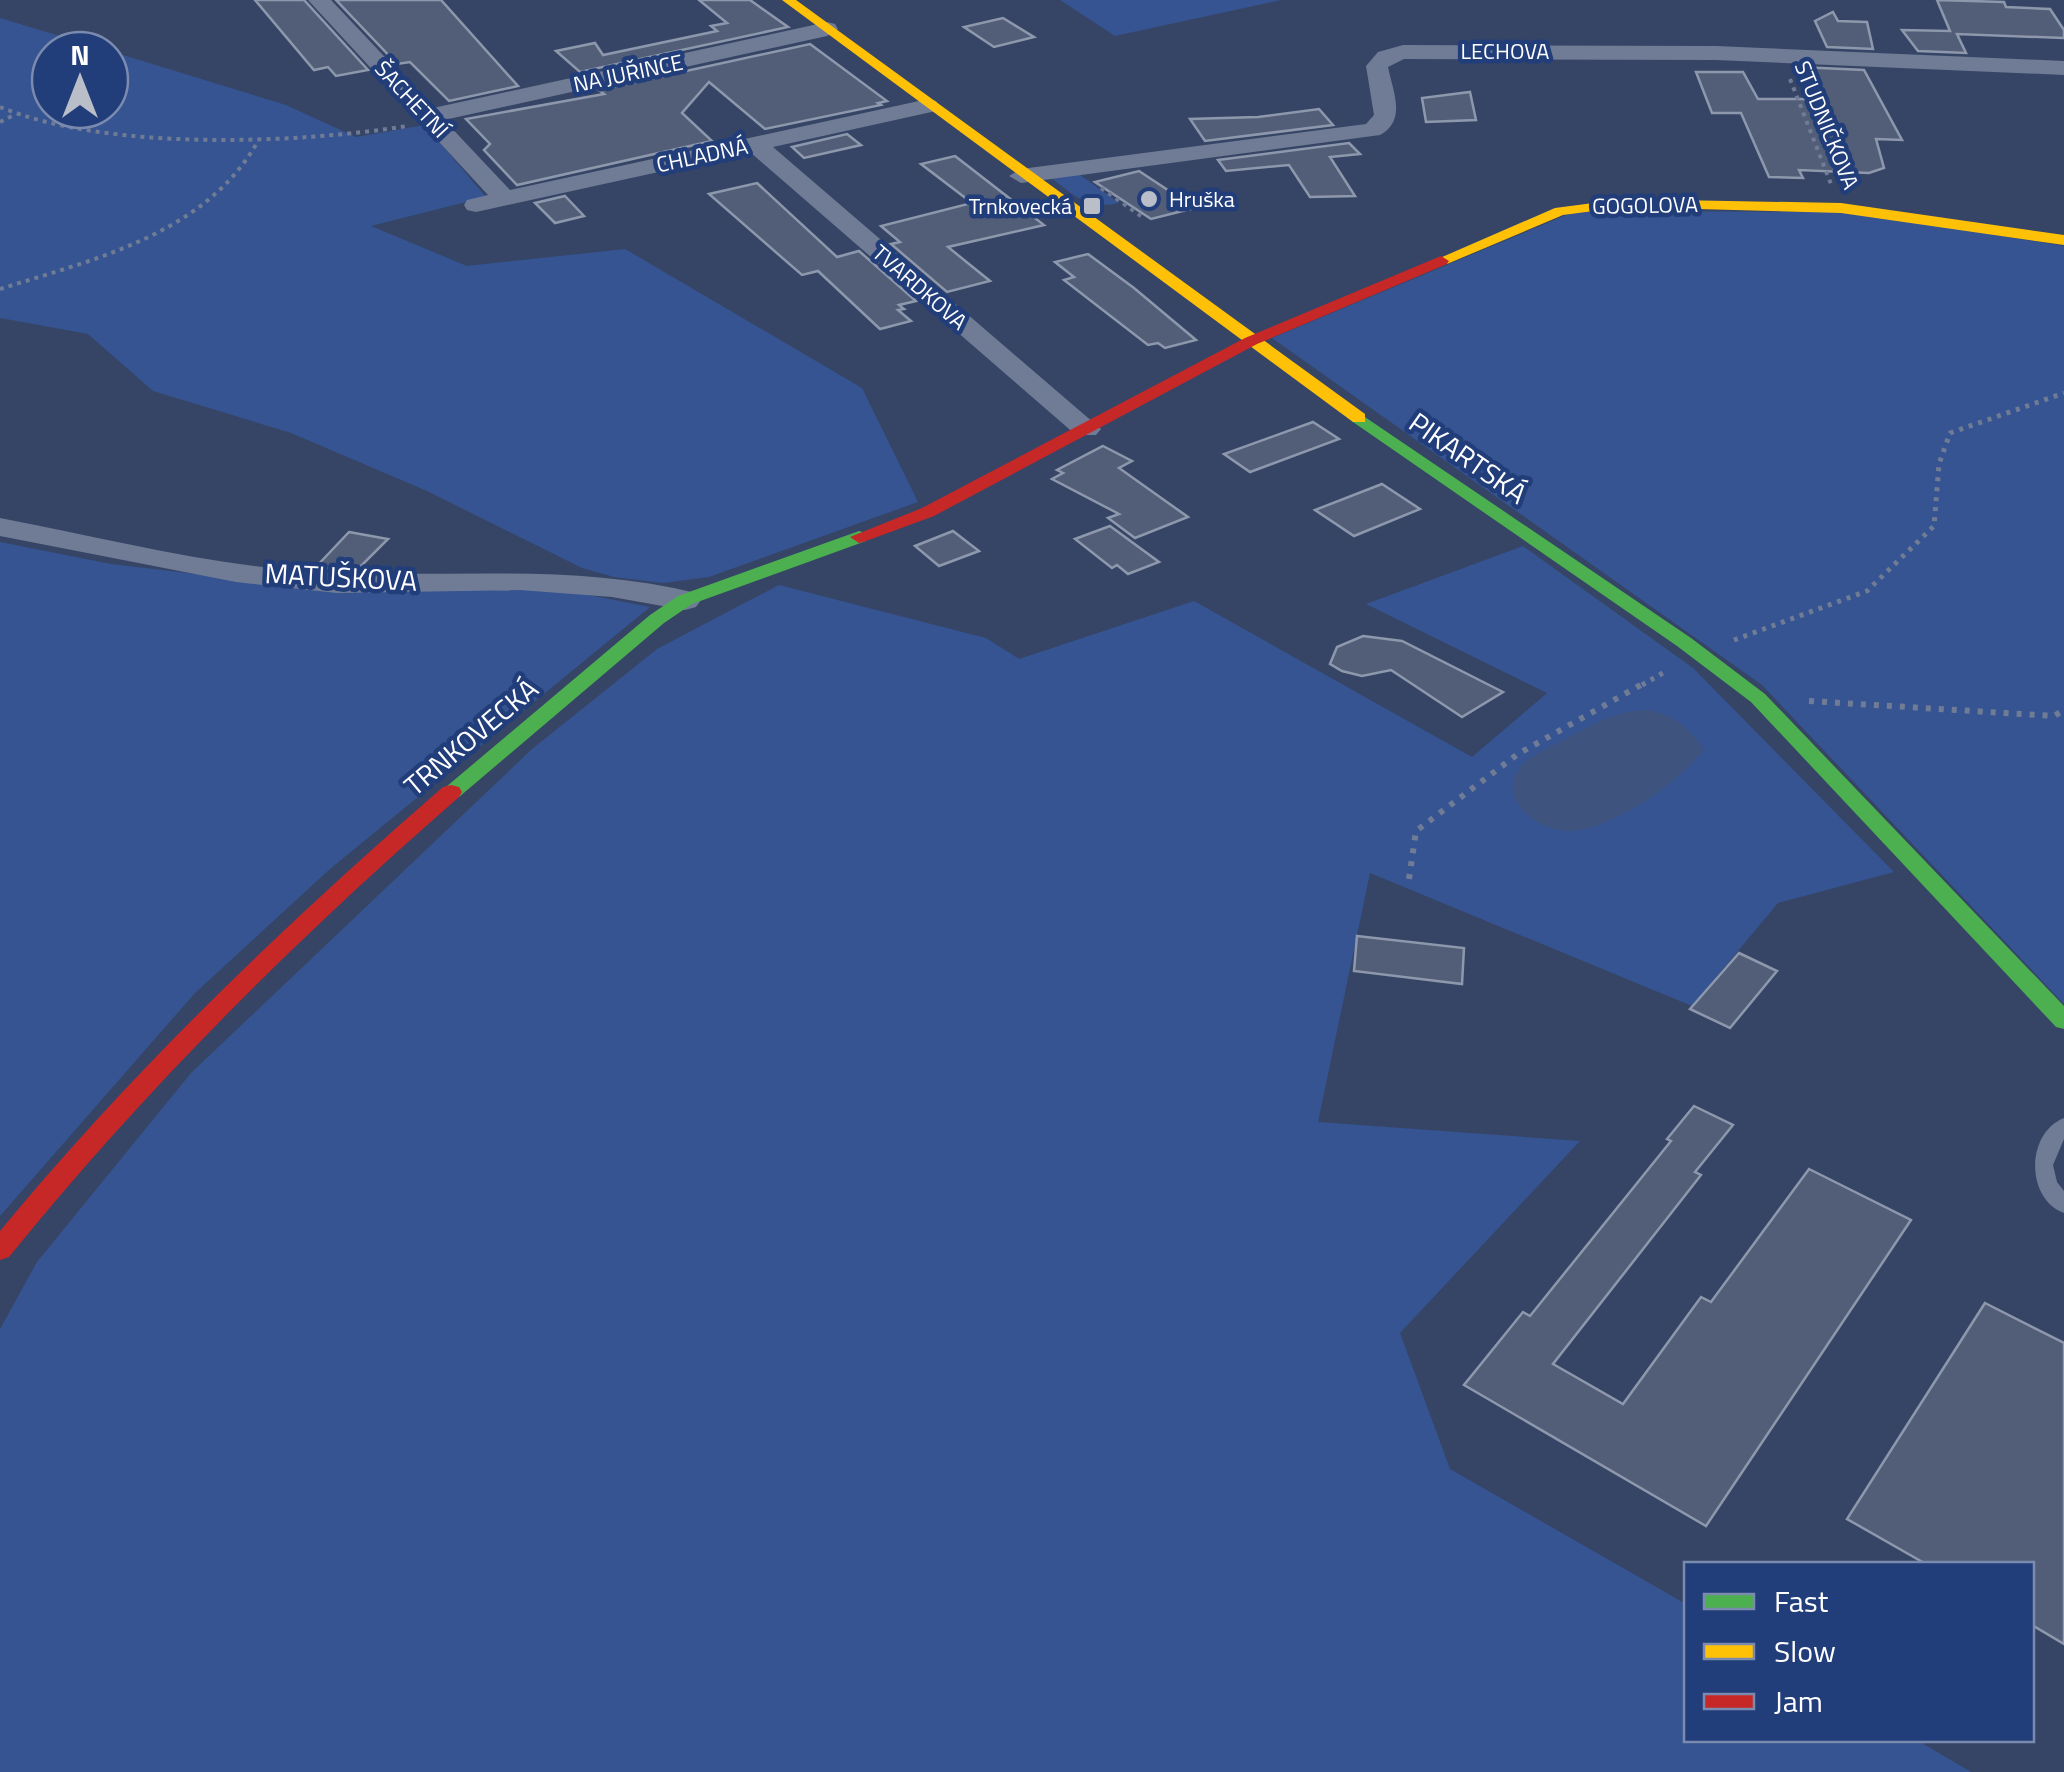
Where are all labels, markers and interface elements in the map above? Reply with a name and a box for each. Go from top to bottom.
north arrow [30,30,130,130]
text: N [70,33,90,76]
street label: LECHOVA [1461,34,1549,68]
street label: NA JUŘINCE [570,45,686,101]
street label: ŠACHETNÍ [367,53,457,146]
street label: STUDNIČKOVA [1786,56,1868,194]
street label: CHLADNÁ [653,129,751,181]
place label: Hruška [1169,182,1235,216]
street label: GOGOLOVA [1592,187,1698,223]
marker: Hruška [1138,188,1160,210]
place label: Trnkovecká [969,189,1072,223]
marker: Trnkovecká [1081,195,1103,217]
street label: TVARDKOVA [865,236,975,338]
street label: PIKARTSKÁ [1400,401,1536,514]
street label: MATUŠKOVA [264,551,419,602]
street label: TRNKOVECKÁ [394,667,548,806]
legend [1684,1562,2034,1742]
text: Fast [1774,1578,1829,1624]
text: Slow [1774,1628,1836,1674]
text: Jam [1774,1678,1823,1724]

